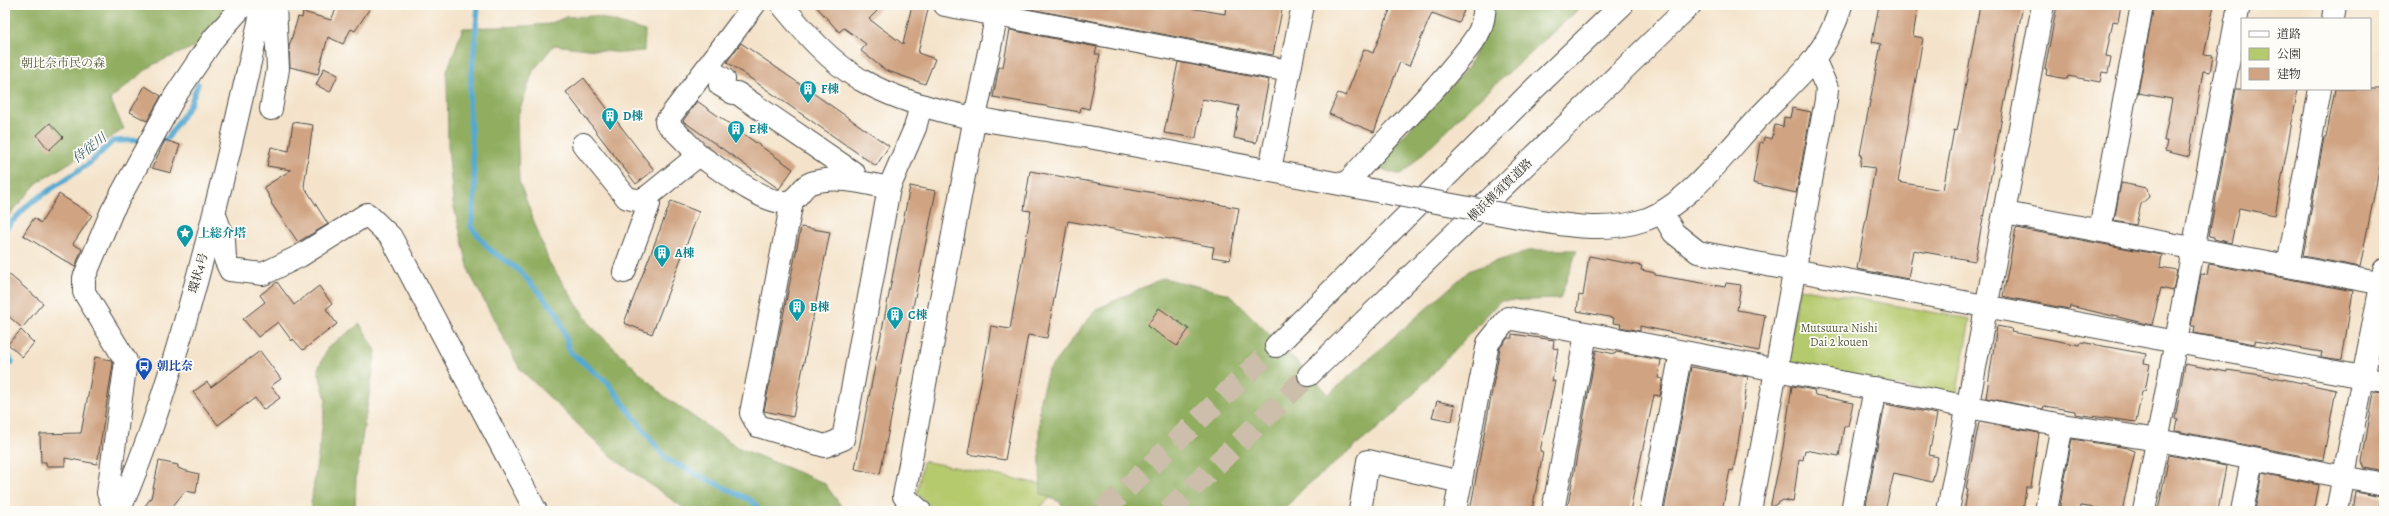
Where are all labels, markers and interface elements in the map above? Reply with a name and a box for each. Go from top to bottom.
legend [2241,18,2371,90]
text: 道路 [2277,26,2301,42]
text: 公園 [2277,46,2301,62]
park label: 朝比奈市民の森 [21,55,105,71]
text: 建物 [2277,66,2301,82]
building icon: F棟 [798,79,818,104]
place label: F棟 [821,81,839,97]
building icon: D棟 [600,106,620,131]
place label: D棟 [623,108,643,124]
building icon: E棟 [726,119,746,144]
place label: E棟 [749,121,768,137]
water label: 侍従川 [68,128,111,167]
street label: 横浜横須賀道路 [1464,155,1536,225]
place icon: 上総介塔 [175,223,195,248]
place label: 上総介塔 [198,225,246,241]
building icon: A棟 [652,243,672,268]
place label: A棟 [674,245,695,261]
street label: 環状4号 [185,251,211,295]
building icon: B棟 [787,297,807,322]
place label: B棟 [810,299,830,315]
building icon: C棟 [885,305,905,330]
place label: C棟 [908,307,927,323]
park label: Mutsuura Nishi Dai 2 kouen [1800,320,1878,350]
bus stop icon: 朝比奈 [134,356,154,381]
place label: 朝比奈 [157,358,193,374]

